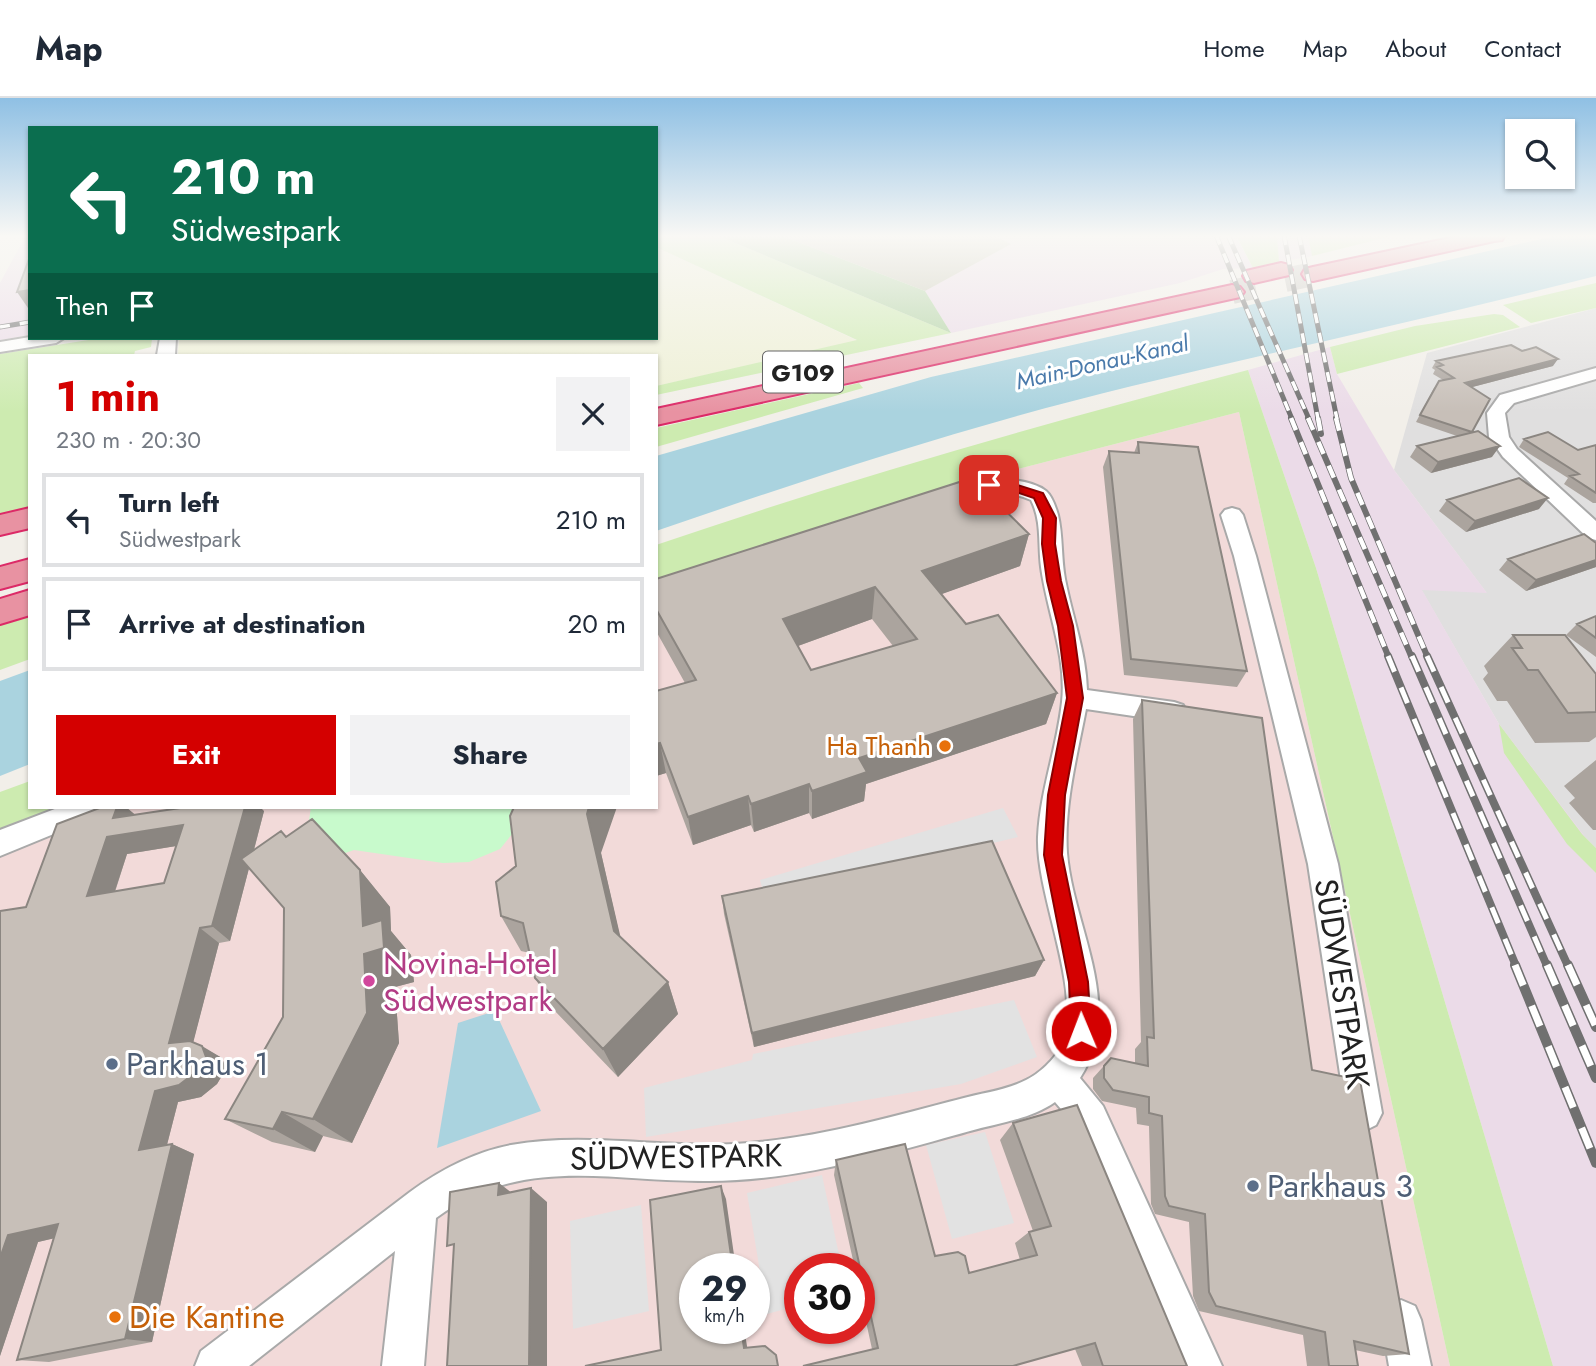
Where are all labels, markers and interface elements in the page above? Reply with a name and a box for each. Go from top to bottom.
text: Map [35,25,103,72]
text: Home [1203,31,1265,66]
text: Map [1303,31,1347,66]
text: About [1385,31,1446,66]
text: Contact [1484,31,1561,66]
map controls [1505,119,1575,189]
button: search [1505,119,1575,189]
text: 210 m [171,142,315,212]
icon: left [56,154,147,245]
text: Südwestpark [171,207,341,253]
text: Then [56,287,109,325]
icon: arrive [123,287,161,325]
water label: Main-Donau-Kanal [1012,325,1192,398]
road number: G109 [763,352,843,393]
text: 1 min [56,366,160,427]
button: close [556,377,630,451]
text: 230 m · 20:30 [56,423,201,457]
pin [959,455,1019,515]
icon: arrive [970,466,1008,504]
text: Turn left [119,484,219,522]
icon: left [60,501,98,539]
text: 210 m [556,501,626,539]
text: Südwestpark [119,522,241,556]
icon: arrive [60,605,98,643]
text: Arrive at destination [119,605,366,643]
text: 20 m [568,605,626,643]
button: Exit [56,715,336,795]
button: Share [350,715,630,795]
place label: Ha Thanh [827,727,931,765]
marker: Ha Thanh [937,738,953,754]
street label: SÜDWESTPARK [1303,875,1381,1093]
place label: Novina-Hotel Südwestpark [383,940,558,1023]
marker: Novina-Hotel Südwestpark [361,973,377,989]
position arrow [1044,994,1118,1068]
place label: Parkhaus 1 [126,1041,269,1087]
marker: Parkhaus 1 [104,1056,120,1072]
street label: SÜDWESTPARK [569,1132,783,1182]
place label: Parkhaus 3 [1267,1163,1413,1209]
marker: Parkhaus 3 [1245,1178,1261,1194]
speed limit sign: 30 [784,1253,875,1344]
text: 29 [701,1264,748,1314]
place label: Die Kantine [129,1294,285,1340]
text: km/h [704,1303,745,1329]
marker: Die Kantine [107,1309,123,1325]

